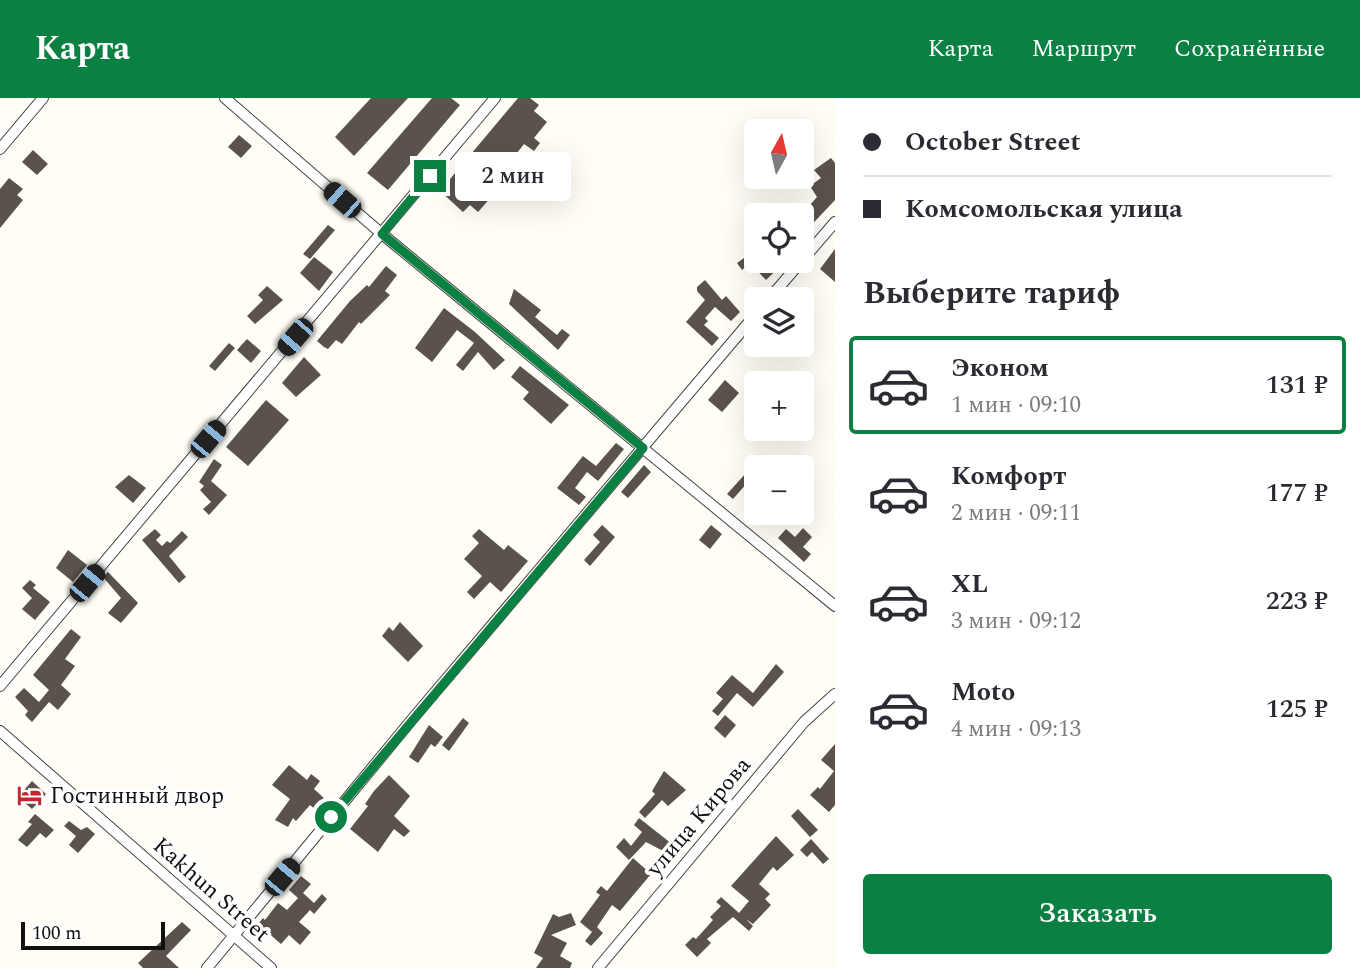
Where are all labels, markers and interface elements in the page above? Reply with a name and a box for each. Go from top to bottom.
text: Карта [35,24,130,74]
text: Карта [928,31,993,67]
text: Маршрут [1031,31,1136,67]
text: Сохранённые [1174,31,1325,67]
north arrow [744,119,814,189]
map controls [744,119,814,525]
text: October Street [905,122,1081,162]
callout: 2 мин [454,152,570,200]
text: 2 мин [481,159,545,194]
route end [414,160,446,192]
car [320,178,365,222]
text: Комсомольская улица [905,189,1183,229]
button: locate [744,203,814,273]
text: Выберите тариф [863,269,1120,318]
button: layers [744,287,814,357]
car [274,314,317,360]
text: Эконом [951,348,1049,388]
icon: car [867,354,930,417]
text: 131 ₽ [1266,365,1328,405]
button: + [744,371,814,441]
text: 1 мин · 09:10 [951,388,1081,423]
car [187,416,230,462]
button: − [744,455,814,525]
text: Комфорт [951,456,1066,496]
icon: car [867,462,930,525]
text: 177 ₽ [1266,473,1328,513]
text: 2 мин · 09:11 [951,496,1081,531]
car [66,560,109,606]
text: XL [951,564,988,604]
icon: car [867,570,930,633]
text: 223 ₽ [1266,581,1328,621]
text: 3 мин · 09:12 [951,604,1081,639]
text: Moto [951,672,1015,712]
icon: car [867,678,930,741]
text: 125 ₽ [1266,689,1328,729]
text: 4 мин · 09:13 [951,712,1081,747]
street label: улица Кирова [638,749,760,885]
place label: Гостинный двор [50,779,224,814]
hotel icon: Гостинный двор [16,781,44,809]
route start [315,801,347,833]
street label: Kakhun Street [145,829,277,951]
car [261,854,304,900]
button: Заказать [863,874,1332,954]
scale bar [21,919,164,951]
text: 100 m [32,919,82,948]

